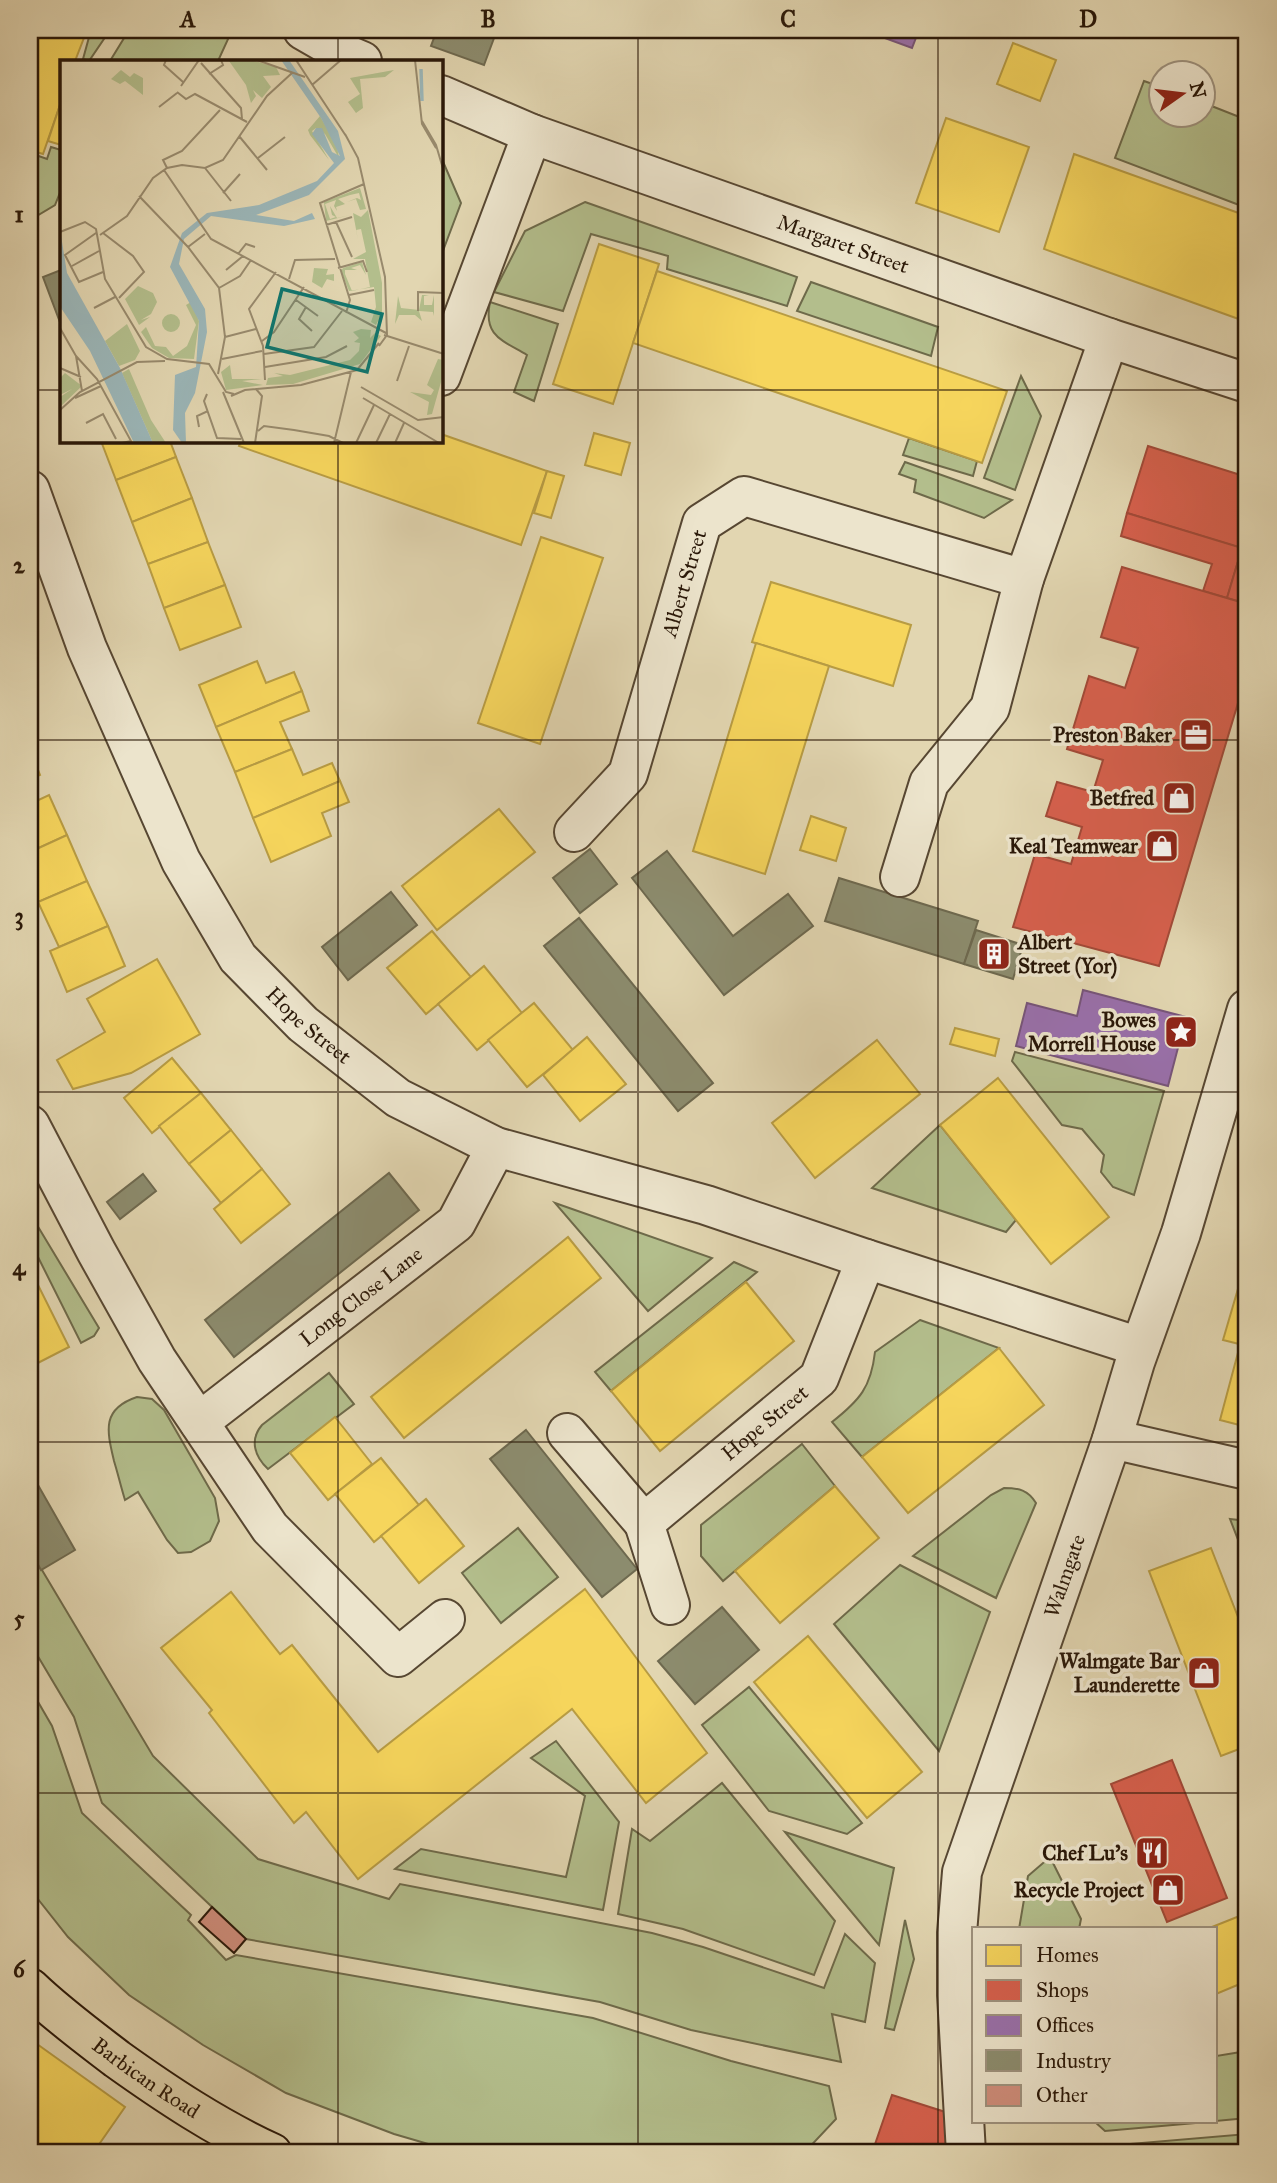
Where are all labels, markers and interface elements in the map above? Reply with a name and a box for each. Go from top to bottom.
text: A [178,5,196,33]
text: B [480,5,496,33]
text: C [780,5,796,33]
text: D [1079,5,1097,33]
inset map [60,60,443,443]
north arrow [1148,60,1218,130]
text: N [1185,79,1211,101]
text: 1 [14,200,24,228]
street label: Margaret Street [774,209,913,279]
street label: Albert Street [656,526,713,641]
text: 2 [13,551,25,579]
office icon: Preston Baker [1177,716,1215,754]
place label: Preston Baker [1053,722,1173,748]
shop icon: Betfred [1160,779,1198,817]
place label: Betfred [1090,785,1154,811]
shop icon: Keal Teamwear [1143,827,1181,865]
place label: Keal Teamwear [1009,833,1139,859]
text: 3 [14,902,24,931]
place label: Albert Street (Yor) [1016,929,1117,979]
building icon: Albert Street (Yor) [975,935,1013,973]
street label: Hope Street [261,981,357,1070]
place label: Bowes Morrell House [1027,1007,1156,1057]
place icon: Bowes Morrell House [1162,1013,1200,1051]
street label: Long Close Lane [295,1241,428,1352]
text: 4 [13,1253,27,1281]
street label: Hope Street [716,1379,814,1466]
street label: Walmgate [1038,1531,1091,1621]
text: 5 [14,1604,25,1632]
place label: Walmgate Bar Launderette [1059,1648,1181,1698]
shop icon: Walmgate Bar Launderette [1185,1654,1223,1692]
restaurant icon: Chef Lu's [1133,1834,1171,1872]
place label: Chef Lu's [1042,1840,1128,1866]
shop icon: Recycle Project [1149,1871,1187,1909]
place label: Recycle Project [1014,1877,1145,1903]
legend [972,1927,1218,2124]
text: Homes [1036,1942,1099,1968]
text: 6 [13,1955,26,1983]
text: Shops [1036,1977,1089,2003]
text: Offices [1036,2012,1094,2038]
street label: Barbican Road [87,2032,205,2124]
text: Industry [1036,2048,1112,2074]
text: Other [1036,2082,1088,2108]

